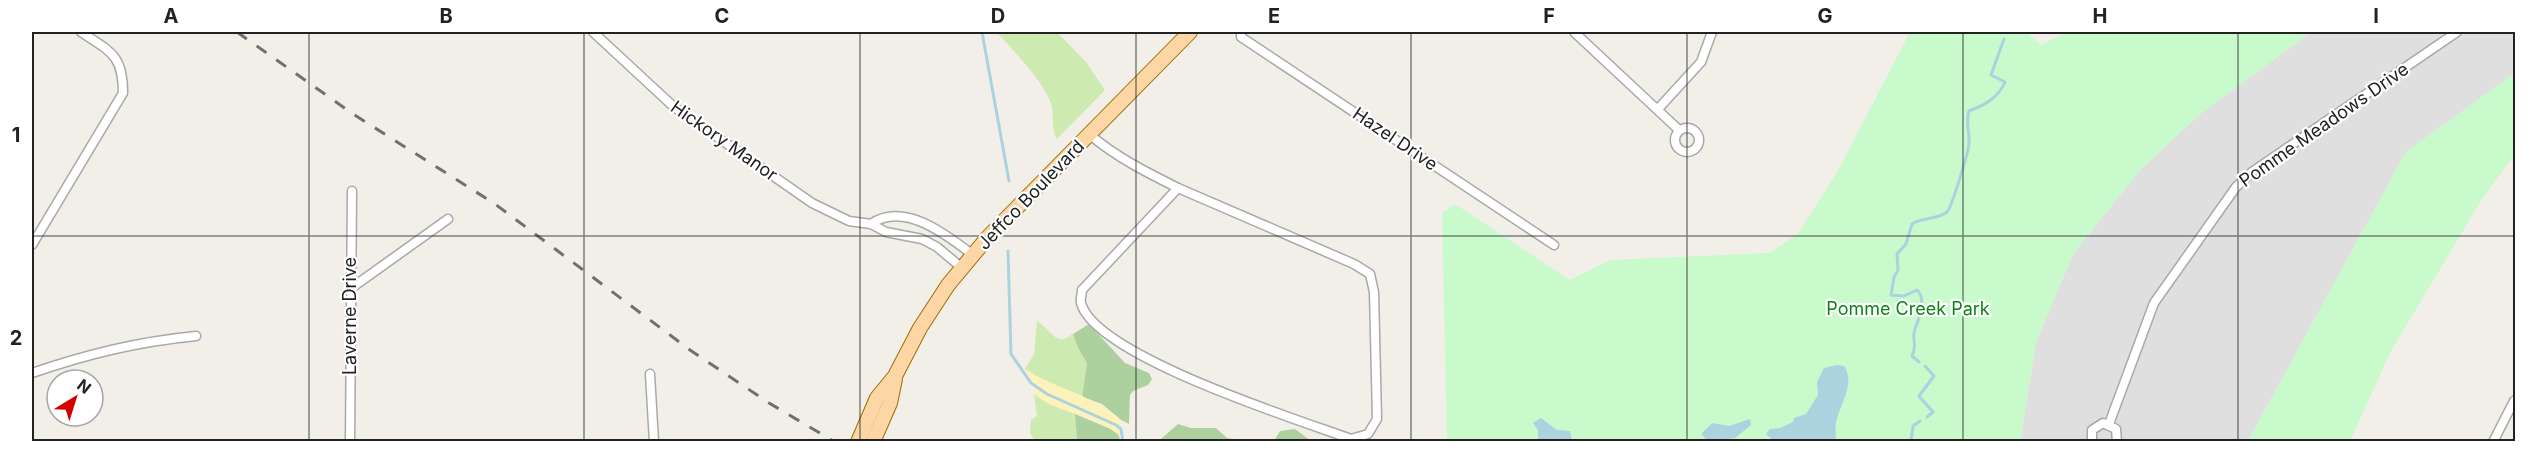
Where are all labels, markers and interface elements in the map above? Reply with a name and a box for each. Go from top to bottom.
text: A [164,4,179,28]
text: B [439,4,453,28]
text: C [715,4,729,28]
text: D [991,4,1005,28]
text: E [1268,4,1280,28]
text: F [1543,4,1555,28]
text: G [1817,4,1833,28]
text: H [2093,4,2107,28]
text: I [2373,4,2379,28]
street label: Pomme Meadows Drive [2235,58,2412,191]
street label: Hickory Manor [667,96,782,185]
street label: Hazel Drive [1349,103,1442,175]
text: 1 [12,123,20,147]
street label: Jeffco Boulevard [973,135,1088,254]
street label: Laverne Drive [339,257,360,375]
park label: Pomme Creek Park [1826,298,1990,319]
text: 2 [10,326,22,350]
north arrow [45,368,105,428]
text: N [73,375,95,398]

